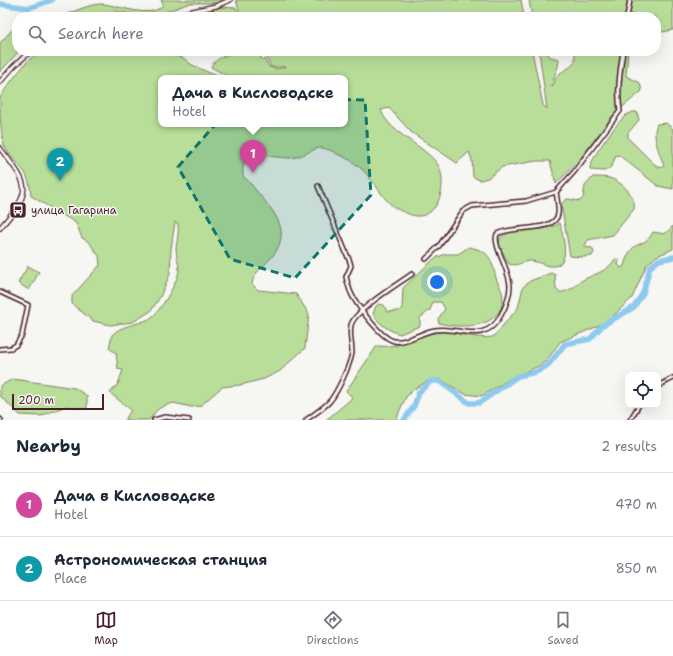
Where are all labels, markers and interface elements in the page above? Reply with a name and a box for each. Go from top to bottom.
search box [12,12,661,56]
icon: search [26,23,48,45]
text: Search here [58,24,144,44]
popup [158,75,348,127]
text: Дача в Кисловодске [172,83,334,103]
text: Hotel [172,103,206,120]
pin: 1 [240,140,266,173]
pin: 2 [47,148,73,181]
bus stop icon: улица Гагарина [8,200,28,220]
place label: улица Гагарина [31,203,117,218]
your location [427,272,447,292]
map controls [625,372,661,408]
button: locate [625,372,661,408]
scale bar [12,392,104,411]
text: 200 m [18,393,54,408]
text: Nearby [16,435,81,457]
text: 2 results [601,438,657,455]
text: Дача в Кисловодске [54,486,215,506]
text: 1 [26,496,32,513]
text: 470 m [615,496,657,513]
text: Hotel [54,506,88,523]
text: Астрономическая станция [54,550,267,570]
text: 2 [24,560,34,577]
text: 850 m [616,560,657,577]
text: Place [54,570,87,587]
tab: Map [94,609,118,648]
tab: Directions [306,609,359,648]
tab: Saved [547,609,579,648]

